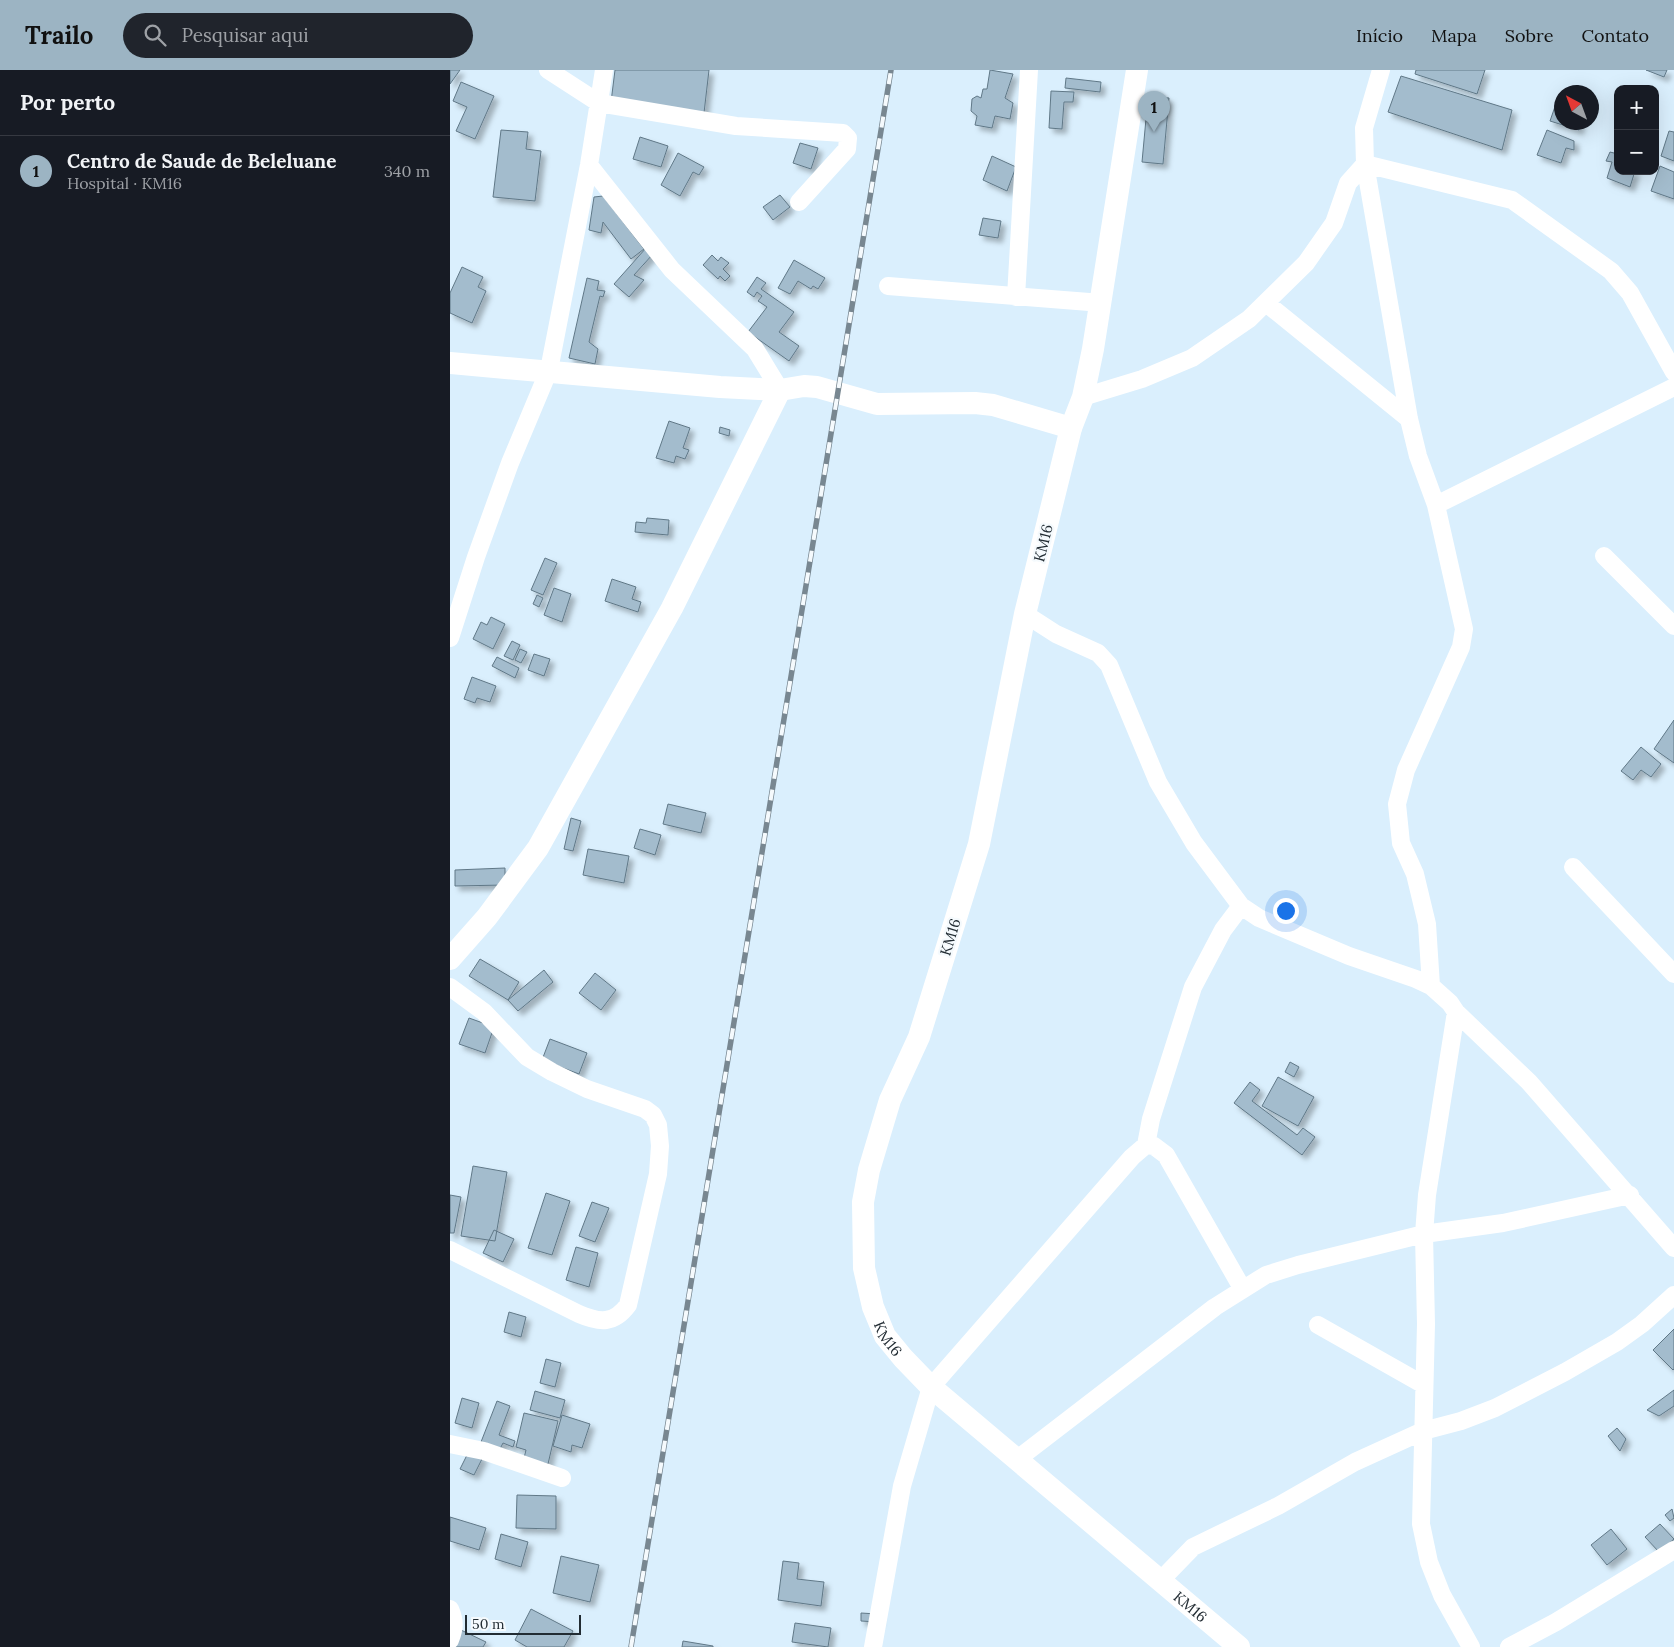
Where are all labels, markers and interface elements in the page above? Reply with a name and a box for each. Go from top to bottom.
search box [123,13,473,58]
text: Trailo [25,20,93,51]
icon: search [141,21,169,49]
text: Pesquisar aqui [181,23,309,47]
text: Início [1356,24,1403,47]
text: Mapa [1431,24,1477,47]
text: Sobre [1505,24,1554,47]
text: Contato [1582,24,1649,47]
north arrow [1554,85,1599,130]
map controls [1614,85,1659,175]
button: + [1614,85,1659,130]
text: Por perto [20,89,115,116]
pin: 1 [1138,91,1170,132]
button: − [1614,130,1659,175]
text: Centro de Saude de Beleluane [67,149,336,173]
text: 1 [33,161,39,181]
text: 340 m [384,161,430,181]
text: Hospital · KM16 [67,173,182,193]
street label: KM16 [1029,522,1057,564]
your location [1273,898,1299,924]
street label: KM16 [935,916,965,958]
street label: KM16 [870,1318,907,1360]
street label: KM16 [1170,1587,1211,1626]
scale bar [465,1612,581,1635]
text: 50 m [472,1615,505,1633]

